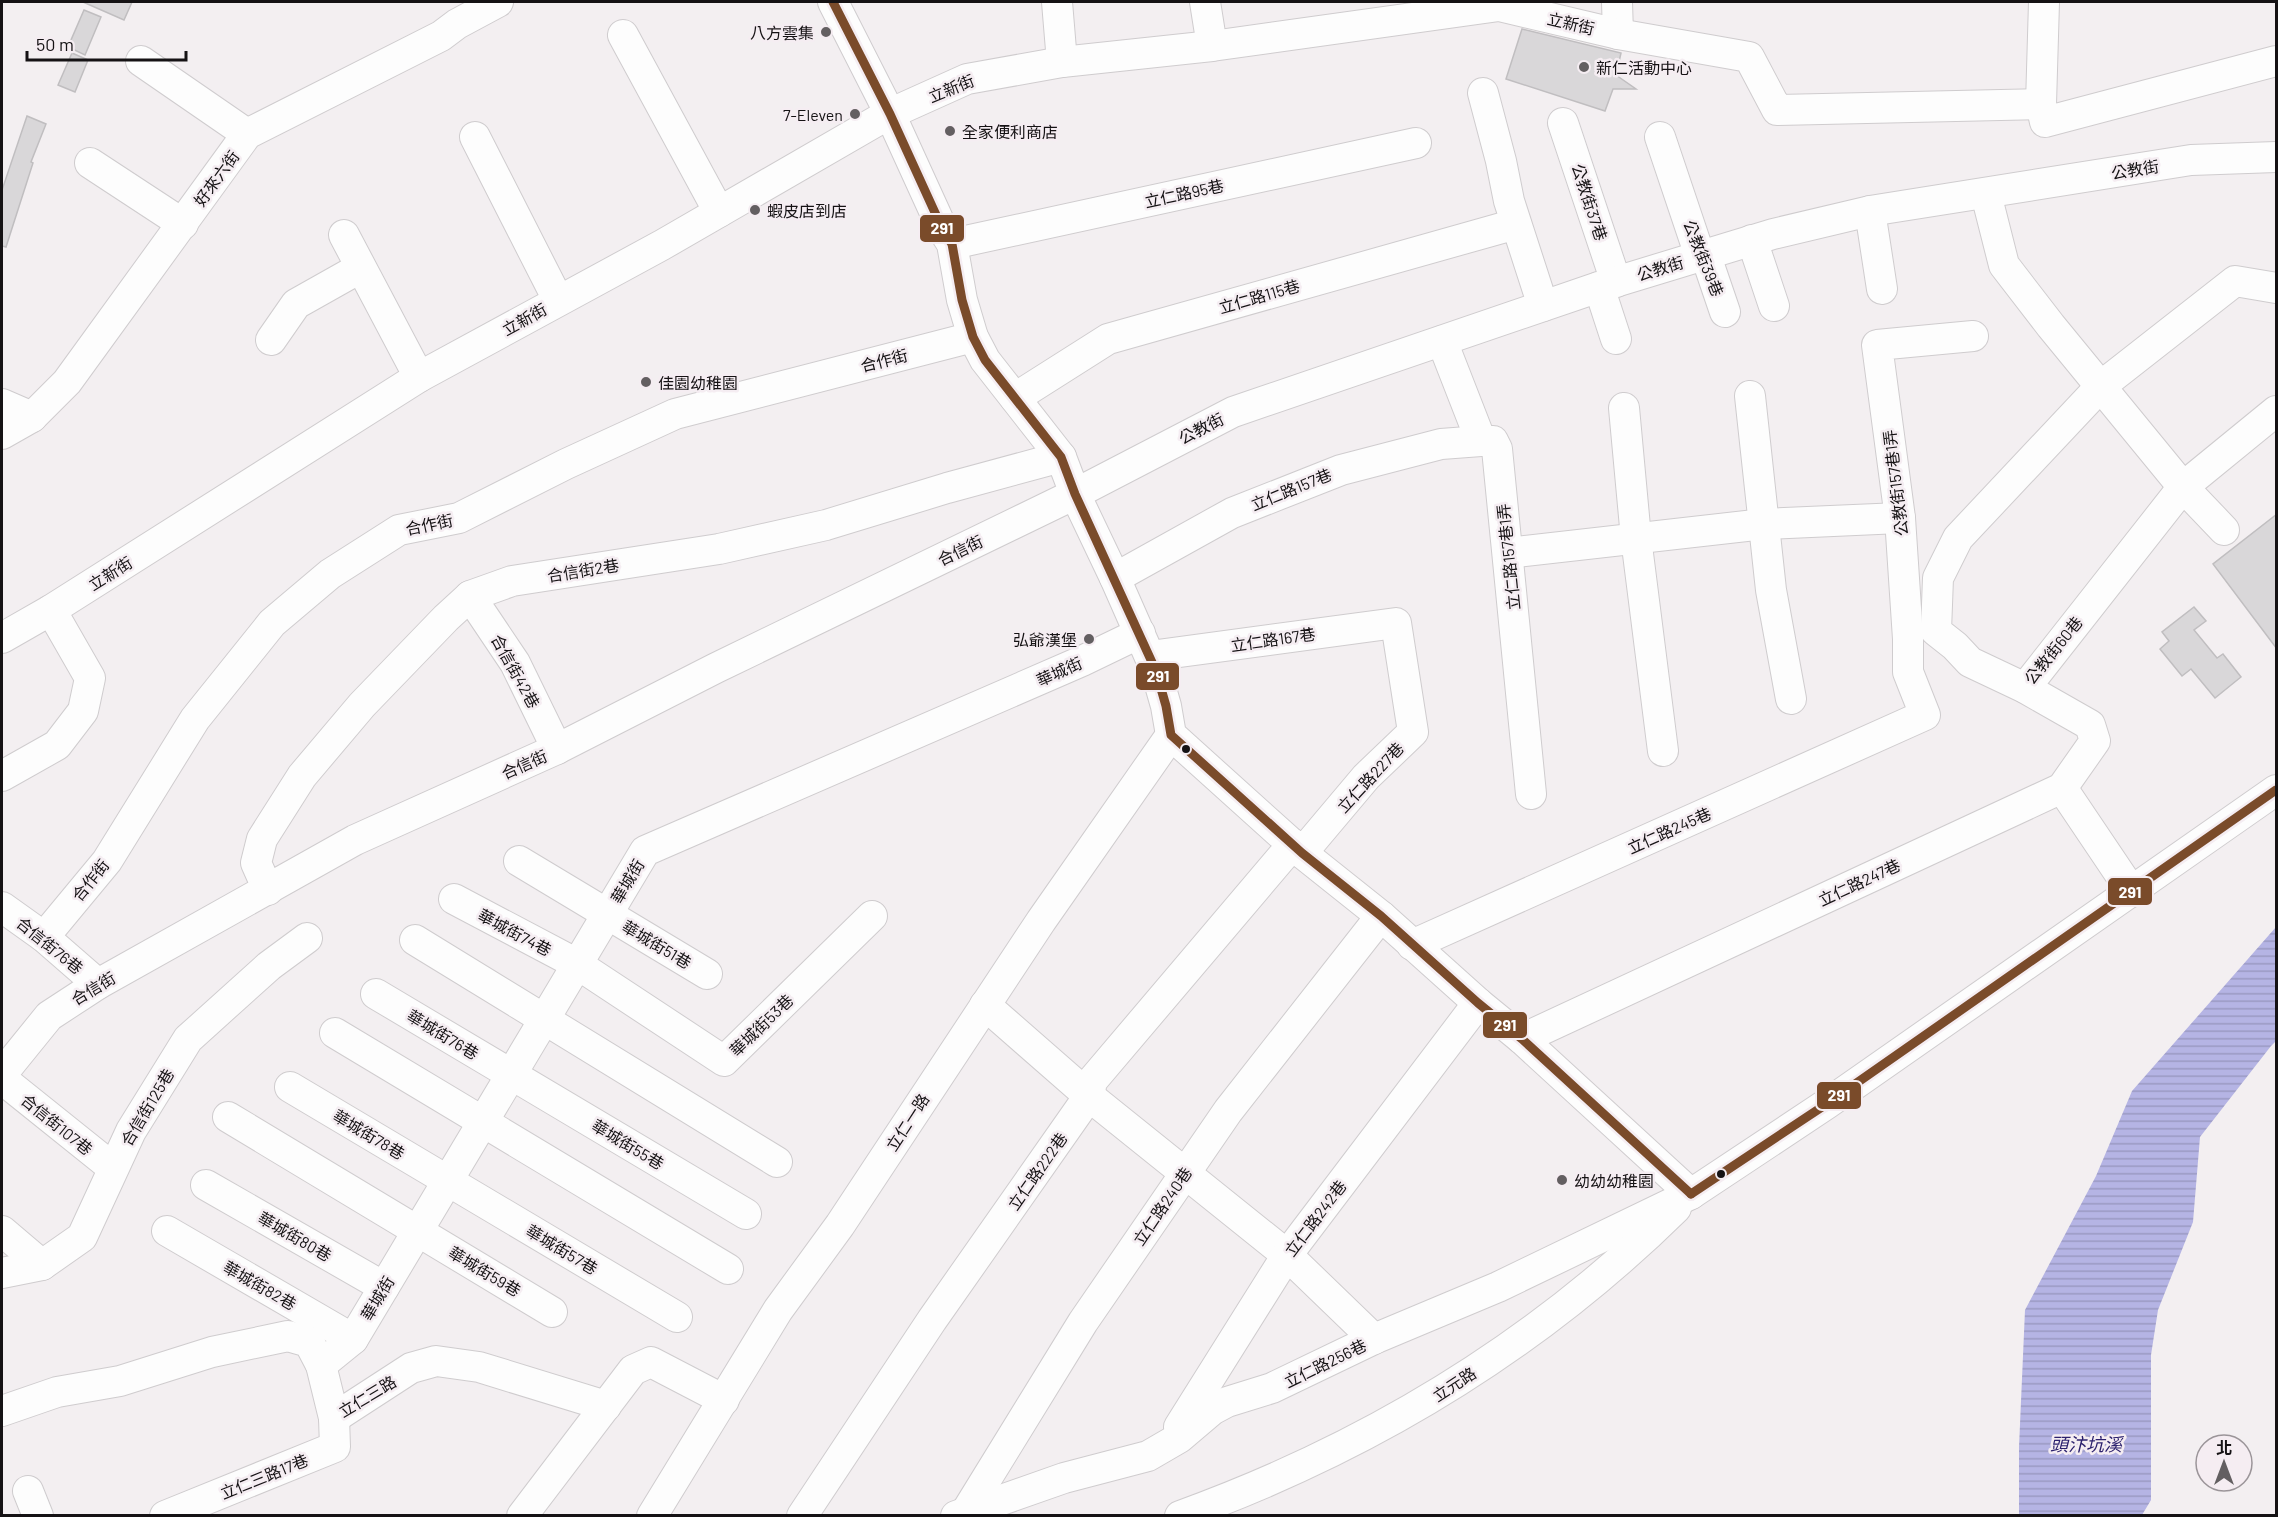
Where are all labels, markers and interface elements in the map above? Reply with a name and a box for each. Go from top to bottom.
street label: 立新街 [1545,8,1597,38]
place label: 八方雲集 [750,23,814,42]
scale bar [27,24,186,62]
marker: 八方雲集 [819,25,833,39]
text: 50 m [36,33,74,55]
place label: 新仁活動中心 [1596,58,1692,77]
marker: 新仁活動中心 [1577,60,1591,74]
street label: 立新街 [925,70,977,106]
place label: 7-Eleven [783,105,843,124]
marker: 7-Eleven [848,107,862,121]
place label: 全家便利商店 [962,122,1058,141]
marker: 全家便利商店 [943,124,957,138]
street label: 好來六街 [190,147,242,209]
street label: 公教街 [2110,156,2160,182]
street label: 公教街37巷 [1569,161,1611,243]
street label: 立仁路95巷 [1143,175,1225,211]
place label: 蝦皮店到店 [767,201,847,220]
marker: 蝦皮店到店 [748,203,762,217]
line badge: 291 [919,214,965,243]
street label: 公教街39巷 [1680,217,1728,299]
text: 291 [931,218,953,237]
street label: 公教街 [1634,252,1686,284]
street label: 立仁路115巷 [1216,275,1302,317]
street label: 立新街 [498,299,550,339]
street label: 合作街 [858,345,910,375]
place label: 佳園幼稚園 [658,373,738,392]
marker: 佳園幼稚園 [639,375,653,389]
street label: 公教街 [1175,409,1227,447]
street label: 公教街157巷1弄 [1879,429,1911,537]
street label: 立仁路157巷 [1248,464,1334,514]
street label: 立仁路157巷1弄 [1493,503,1523,611]
street label: 合作街 [404,510,454,538]
street label: 合信街 [934,531,986,569]
street label: 立新街 [85,552,135,594]
street label: 合信街2巷 [546,555,620,585]
street label: 公教街60巷 [2020,612,2086,688]
street label: 立仁路167巷 [1229,624,1317,654]
place label: 弘爺漢堡 [1013,630,1077,649]
street label: 合信街42巷 [488,631,544,711]
marker: 弘爺漢堡 [1082,632,1096,646]
street label: 華城街 [1033,653,1085,689]
line badge: 291 [1135,662,1180,691]
text: 291 [1147,666,1169,685]
street label: 立仁路227巷 [1333,738,1407,816]
unlabelled marker [1180,743,1192,755]
street label: 合信街 [498,746,550,782]
street label: 立仁路245巷 [1624,803,1714,857]
street label: 合作街 [68,855,112,905]
street label: 立仁路247巷 [1815,855,1903,909]
street label: 華城街 [606,856,648,906]
line badge: 291 [2107,877,2153,906]
text: 291 [2119,882,2141,901]
street label: 華城街74巷 [475,905,555,959]
street label: 合信街76巷 [13,913,87,977]
street label: 華城街51巷 [619,916,695,972]
street label: 合信街 [68,967,118,1009]
street label: 華城街53巷 [725,990,797,1060]
street label: 華城街76巷 [404,1005,482,1063]
line badge: 291 [1482,1011,1528,1039]
text: 291 [1494,1015,1516,1034]
street label: 合信街125巷 [117,1065,177,1149]
line badge: 291 [1816,1081,1862,1110]
text: 291 [1828,1085,1850,1104]
street label: 合信街107巷 [18,1089,96,1159]
street label: 立仁一路 [882,1090,932,1154]
street label: 華城街78巷 [330,1105,408,1163]
street label: 華城街55巷 [589,1115,667,1173]
street label: 立仁路222巷 [1003,1129,1071,1213]
street label: 立仁路240巷 [1129,1163,1195,1249]
unlabelled marker [1715,1168,1727,1180]
place label: 幼幼幼稚園 [1574,1171,1654,1190]
marker: 幼幼幼稚園 [1555,1173,1569,1187]
street label: 立仁路242巷 [1280,1176,1350,1260]
street label: 華城街80巷 [255,1207,335,1265]
street label: 華城街57巷 [523,1220,601,1278]
street label: 華城街59巷 [446,1242,524,1300]
street label: 華城街82巷 [220,1257,300,1313]
street label: 華城街 [356,1273,398,1323]
street label: 立仁路256巷 [1281,1335,1369,1391]
street label: 立元路 [1429,1363,1479,1405]
street label: 立仁三路 [335,1371,399,1421]
water label: 頭汴坑溪 [2050,1433,2125,1455]
north arrow [2194,1433,2254,1493]
text: 北 [2216,1438,2232,1457]
street label: 立仁三路17巷 [217,1450,311,1502]

